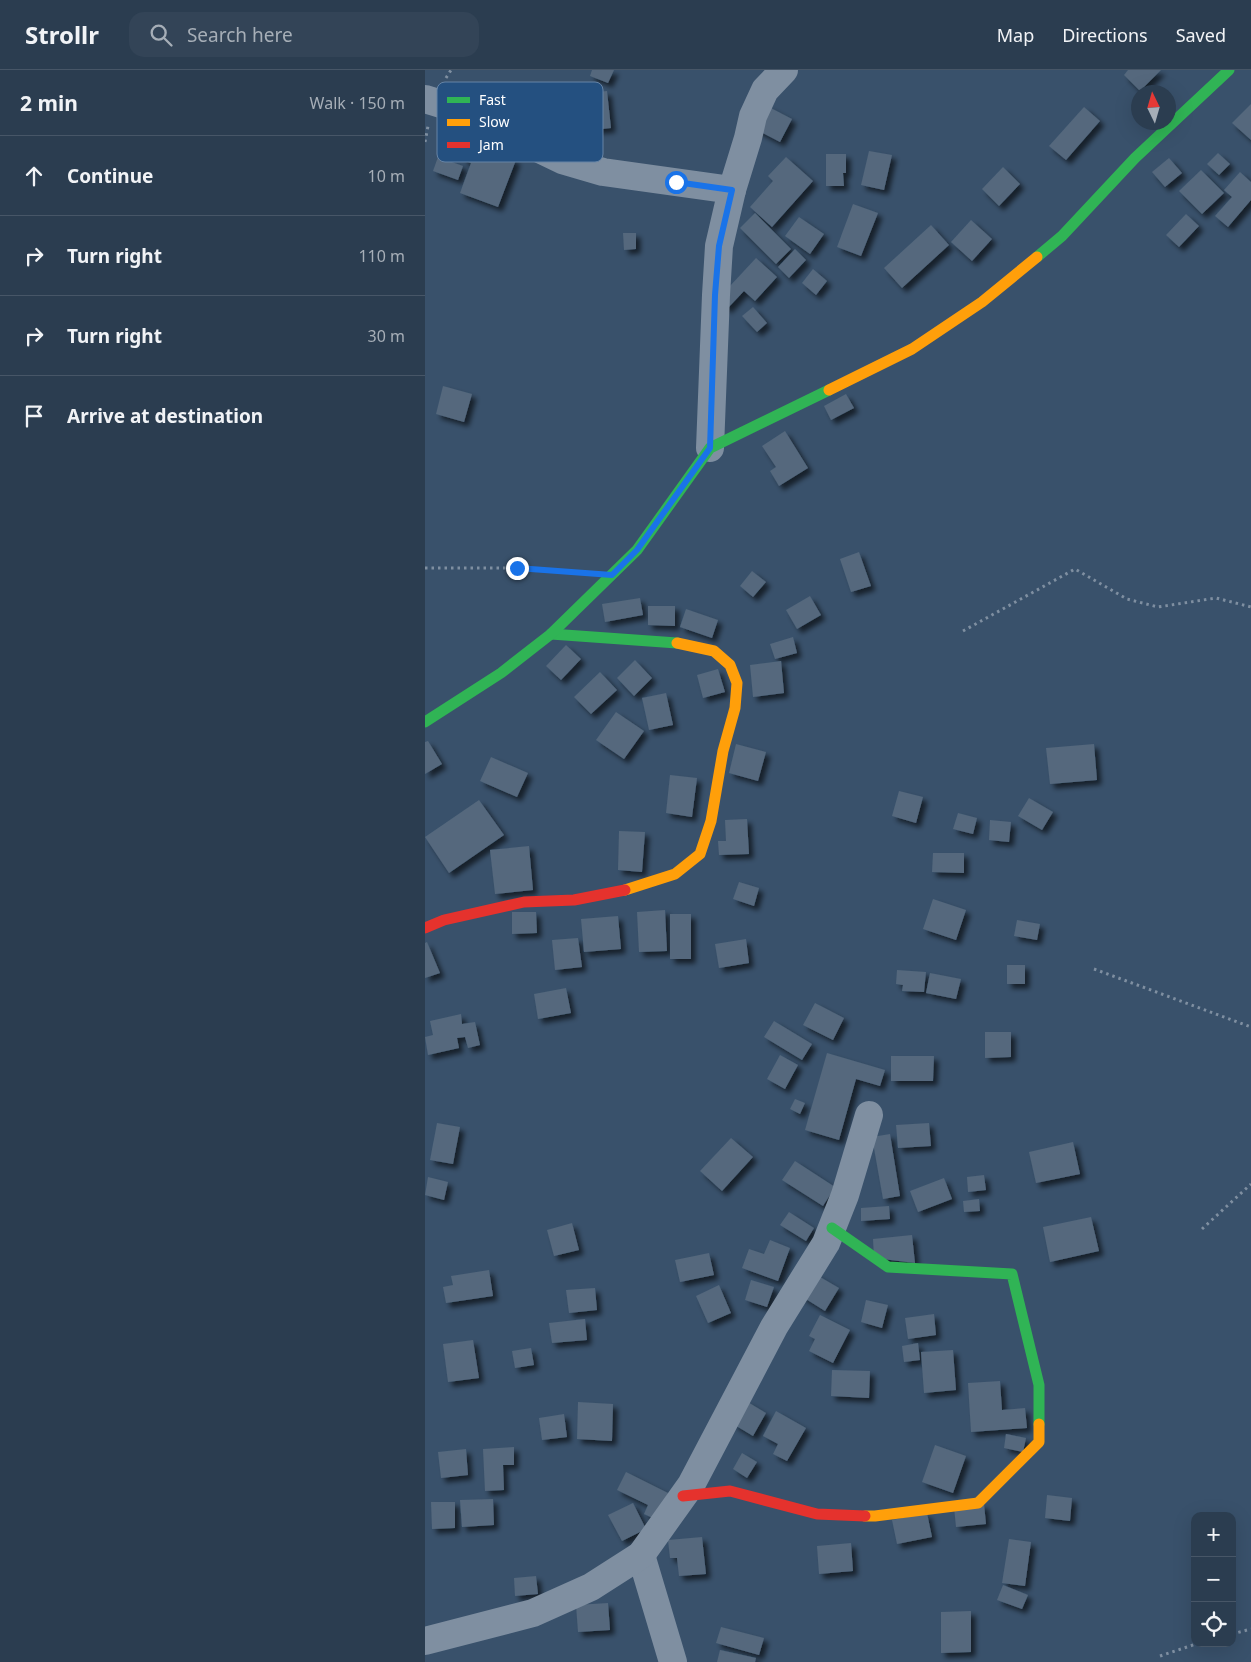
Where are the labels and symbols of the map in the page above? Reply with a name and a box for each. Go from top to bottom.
legend [437,82,603,162]
north arrow [1131,85,1176,130]
text: Fast [479,90,506,109]
text: Slow [479,112,510,131]
text: Jam [477,135,504,154]
route start [665,171,688,194]
route end [506,557,529,580]

